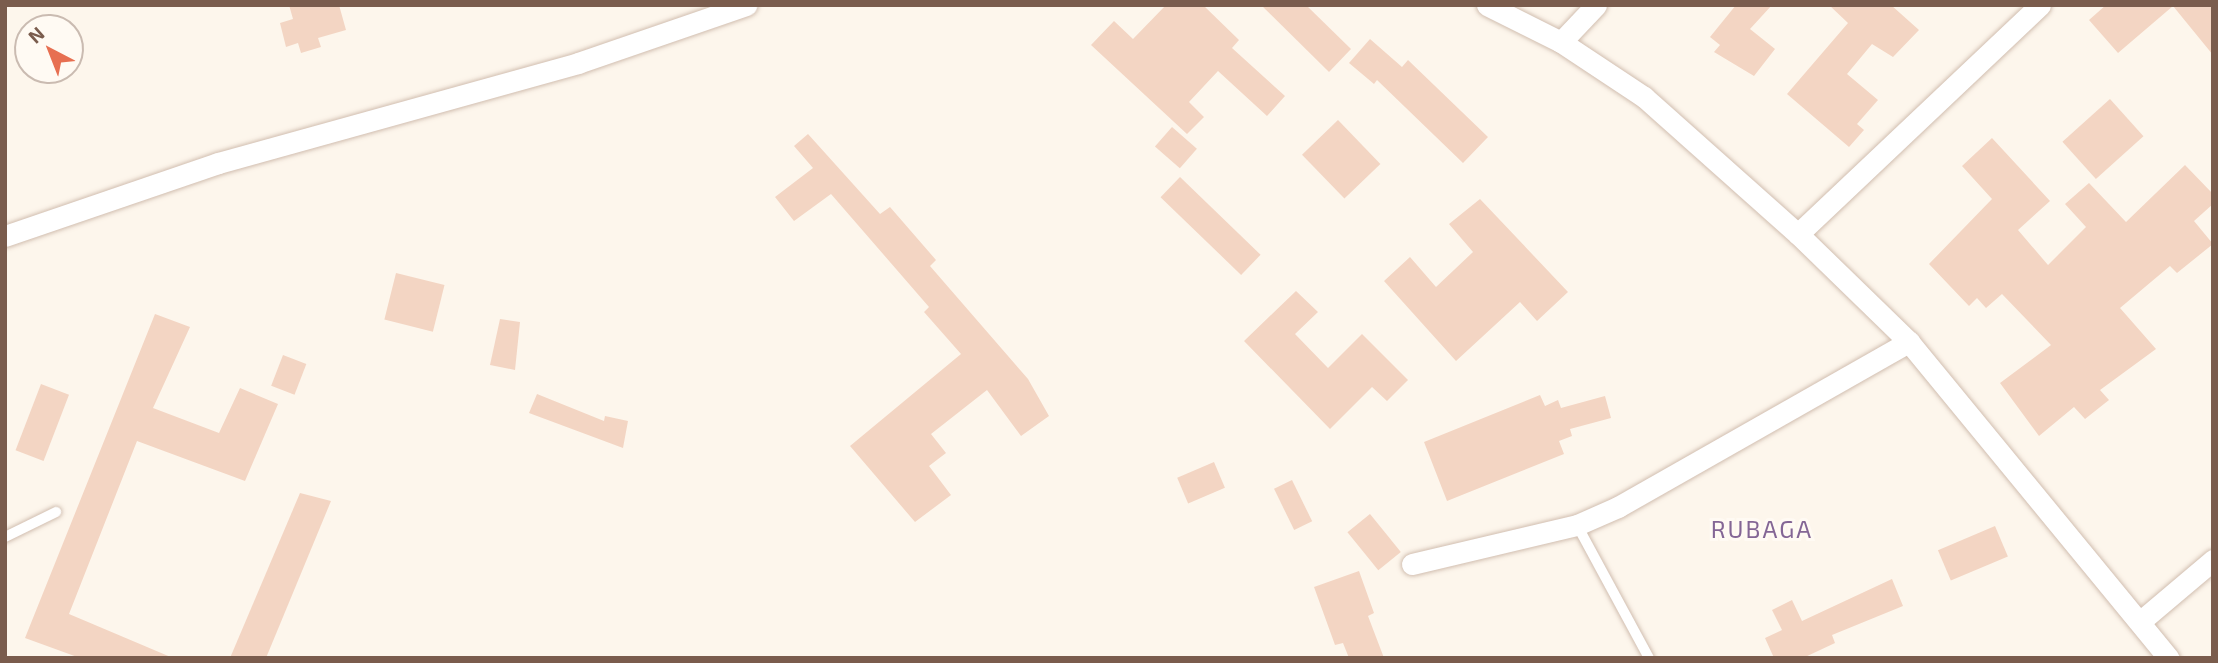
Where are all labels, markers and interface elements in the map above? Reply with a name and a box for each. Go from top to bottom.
north arrow [14,14,84,84]
text: N [23,21,49,48]
district label: RUBAGA [1711,515,1813,543]

